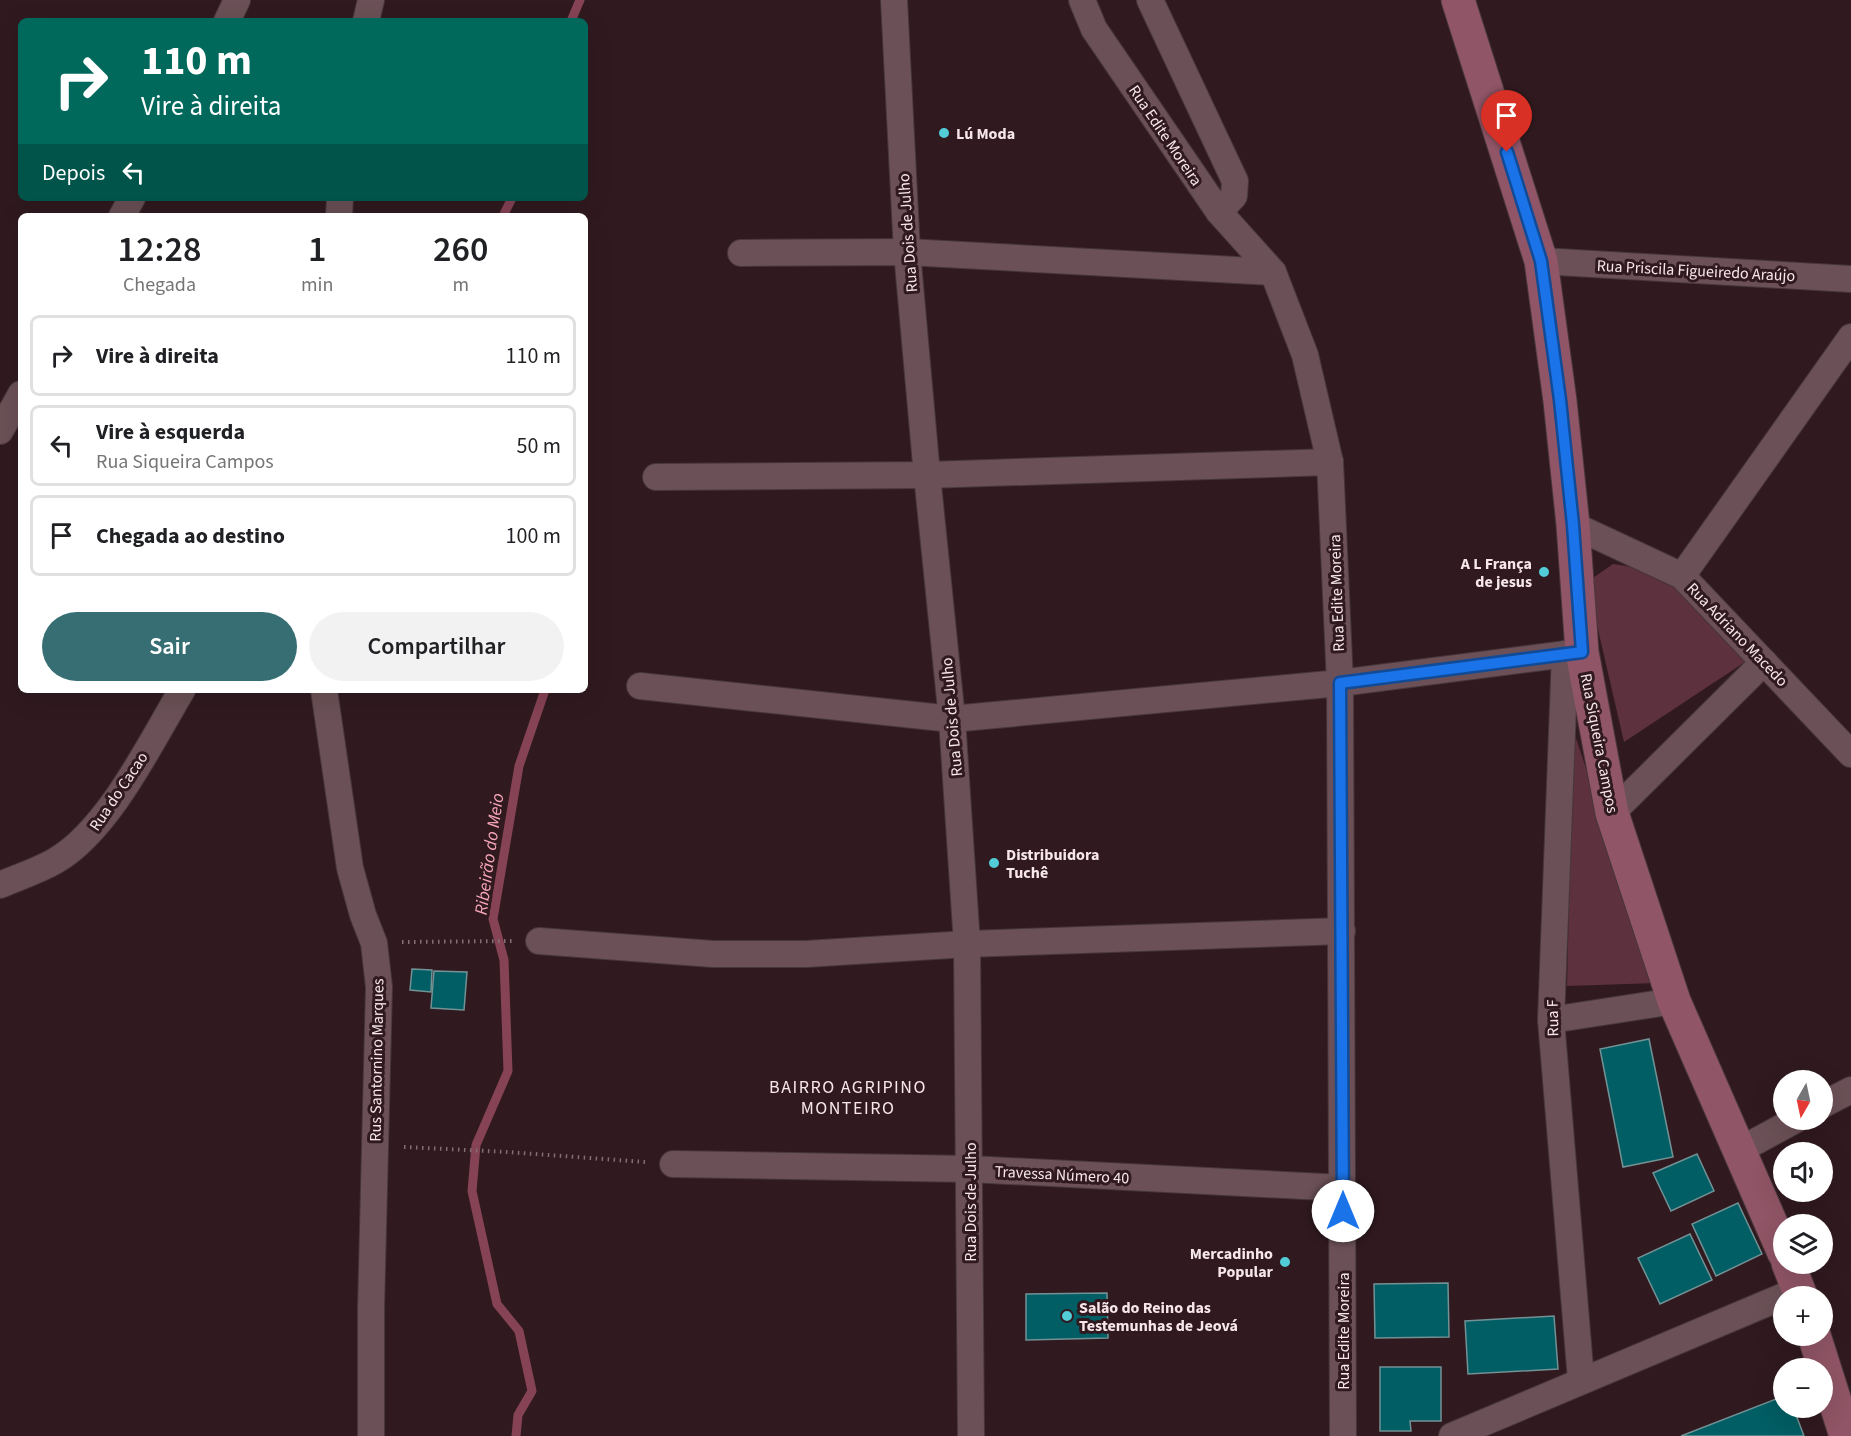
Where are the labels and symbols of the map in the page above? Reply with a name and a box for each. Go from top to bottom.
street label: Rua Edite Moreira [1123,81,1207,190]
pin [1481,90,1532,152]
place label: Lú Moda [956,123,1015,145]
marker: Lú Moda [937,126,951,140]
street label: Rua Dois de Julho [893,173,923,293]
street label: Rua Priscila Figueiredo Araújo [1596,255,1796,287]
street label: Rua Edite Moreira [1324,534,1350,652]
place label: A L França de jesus [1460,553,1532,593]
marker: A L França de jesus [1537,565,1551,579]
street label: Rua Adriano Macedo [1682,578,1793,692]
street label: Rua Dois de Julho [936,657,968,777]
street label: Rua Siqueira Campos [1575,671,1623,815]
street label: Rua do Cacao [84,748,153,835]
water label: Ribeirão do Meio [469,792,510,917]
place label: Distribuidora Tuchê [1006,844,1099,884]
marker: Distribuidora Tuchê [987,856,1001,870]
street label: Rus Santornino Marques [365,978,389,1142]
street label: Rua F [1542,999,1564,1037]
north arrow [1773,1070,1833,1130]
district label: BAIRRO AGRIPINO MONTEIRO [769,1075,927,1121]
street label: Rua Dois de Julho [960,1142,982,1262]
street label: Travessa Número 40 [994,1160,1130,1190]
position arrow [1311,1179,1375,1243]
place label: Mercadinho Popular [1190,1243,1274,1283]
marker: Mercadinho Popular [1278,1255,1292,1269]
street label: Rua Edite Moreira [1333,1272,1355,1390]
place label: Salão do Reino das Testemunhas de Jeová [1079,1297,1238,1337]
marker: Salão do Reino das Testemunhas de Jeová [1060,1309,1074,1323]

